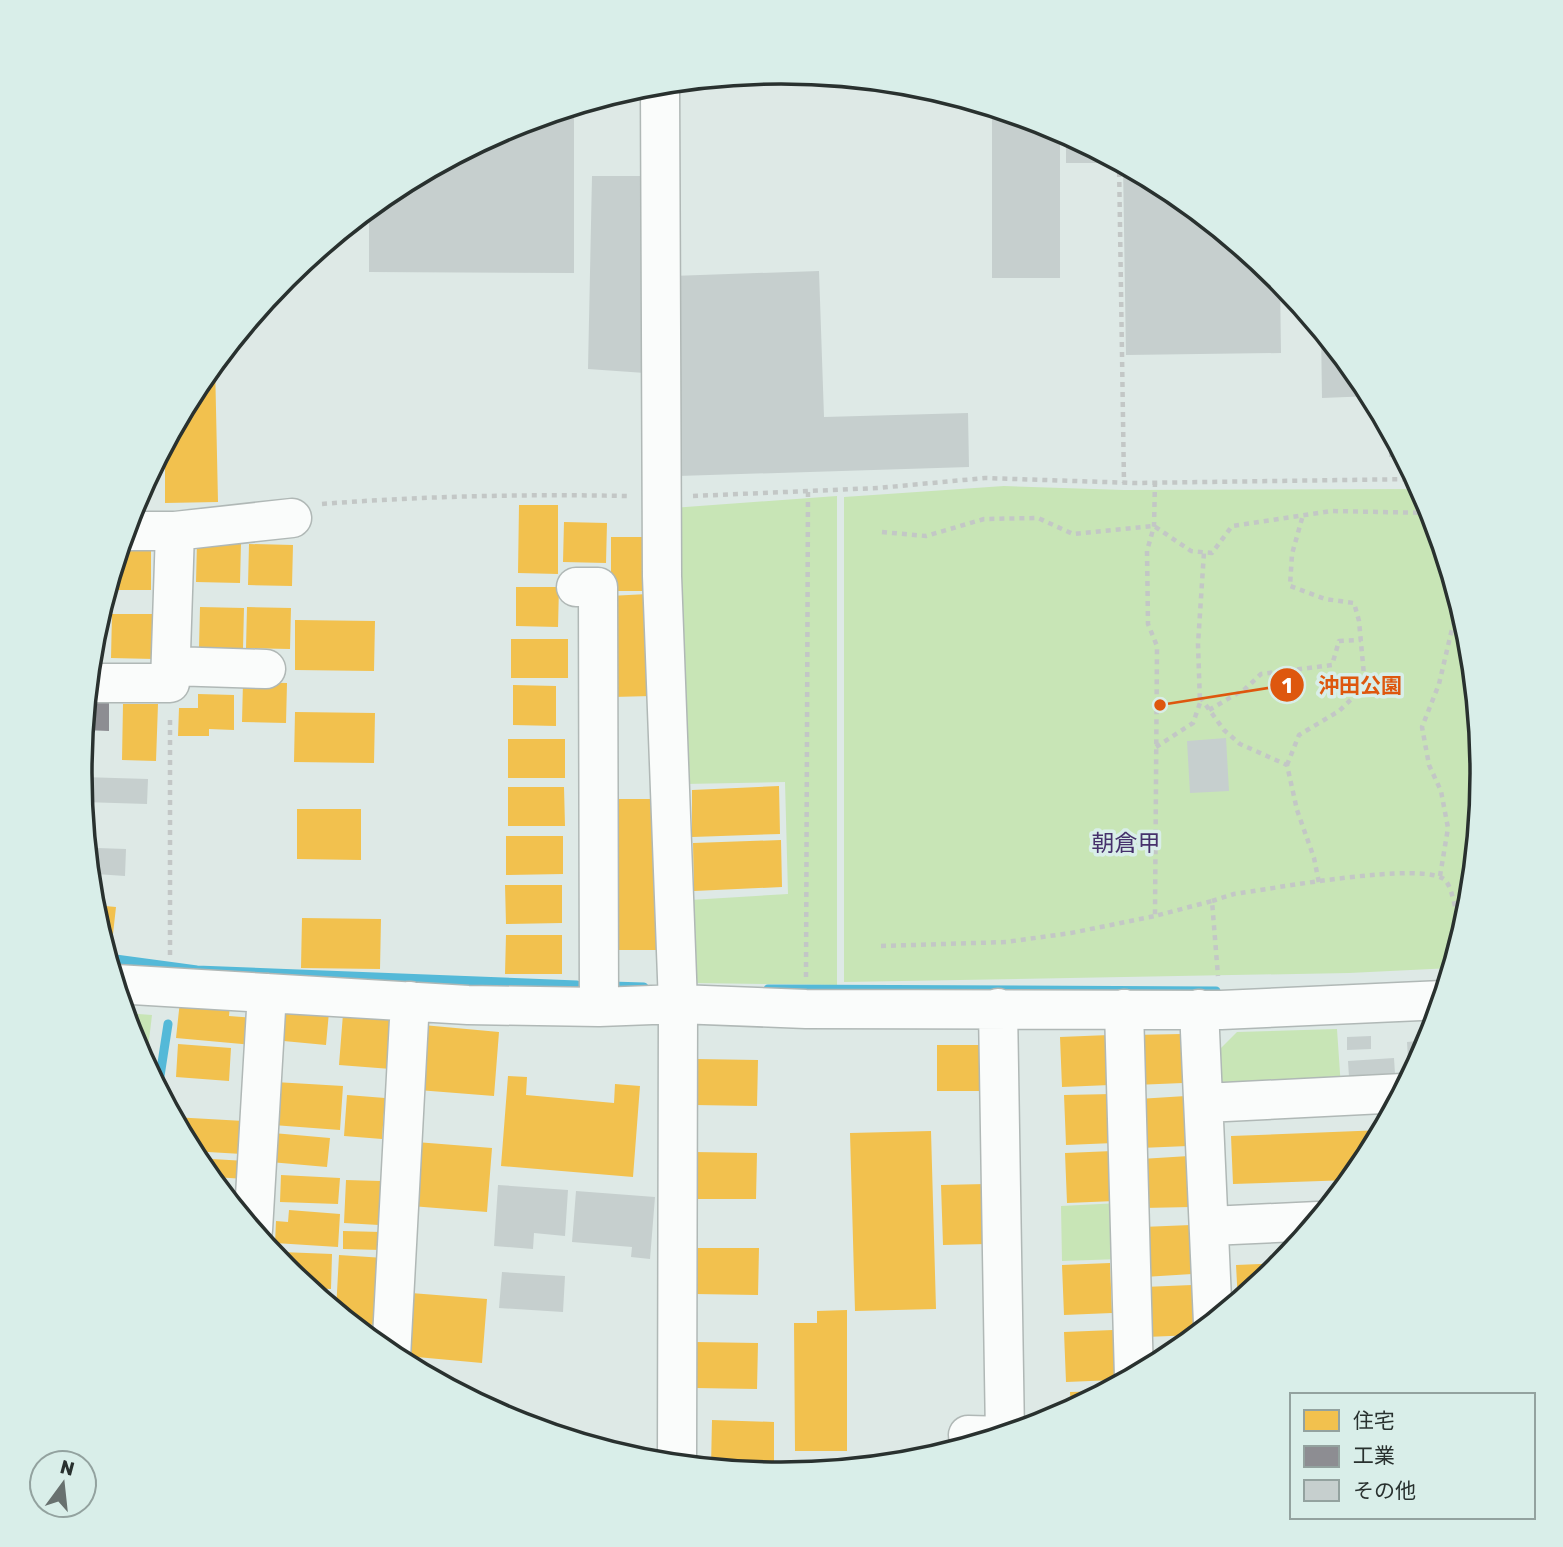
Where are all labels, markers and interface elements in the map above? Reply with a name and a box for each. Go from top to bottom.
callout: 沖田公園 [1269,664,1416,706]
text: 1 [1282,673,1292,698]
text: 沖田公園 [1318,673,1402,698]
district label: 朝倉甲 [1092,829,1161,857]
legend [1290,1393,1535,1519]
text: 住宅 [1353,1408,1395,1433]
text: 工業 [1353,1443,1395,1468]
north arrow [28,1449,98,1519]
text: N [58,1455,77,1481]
text: その他 [1353,1478,1416,1503]

